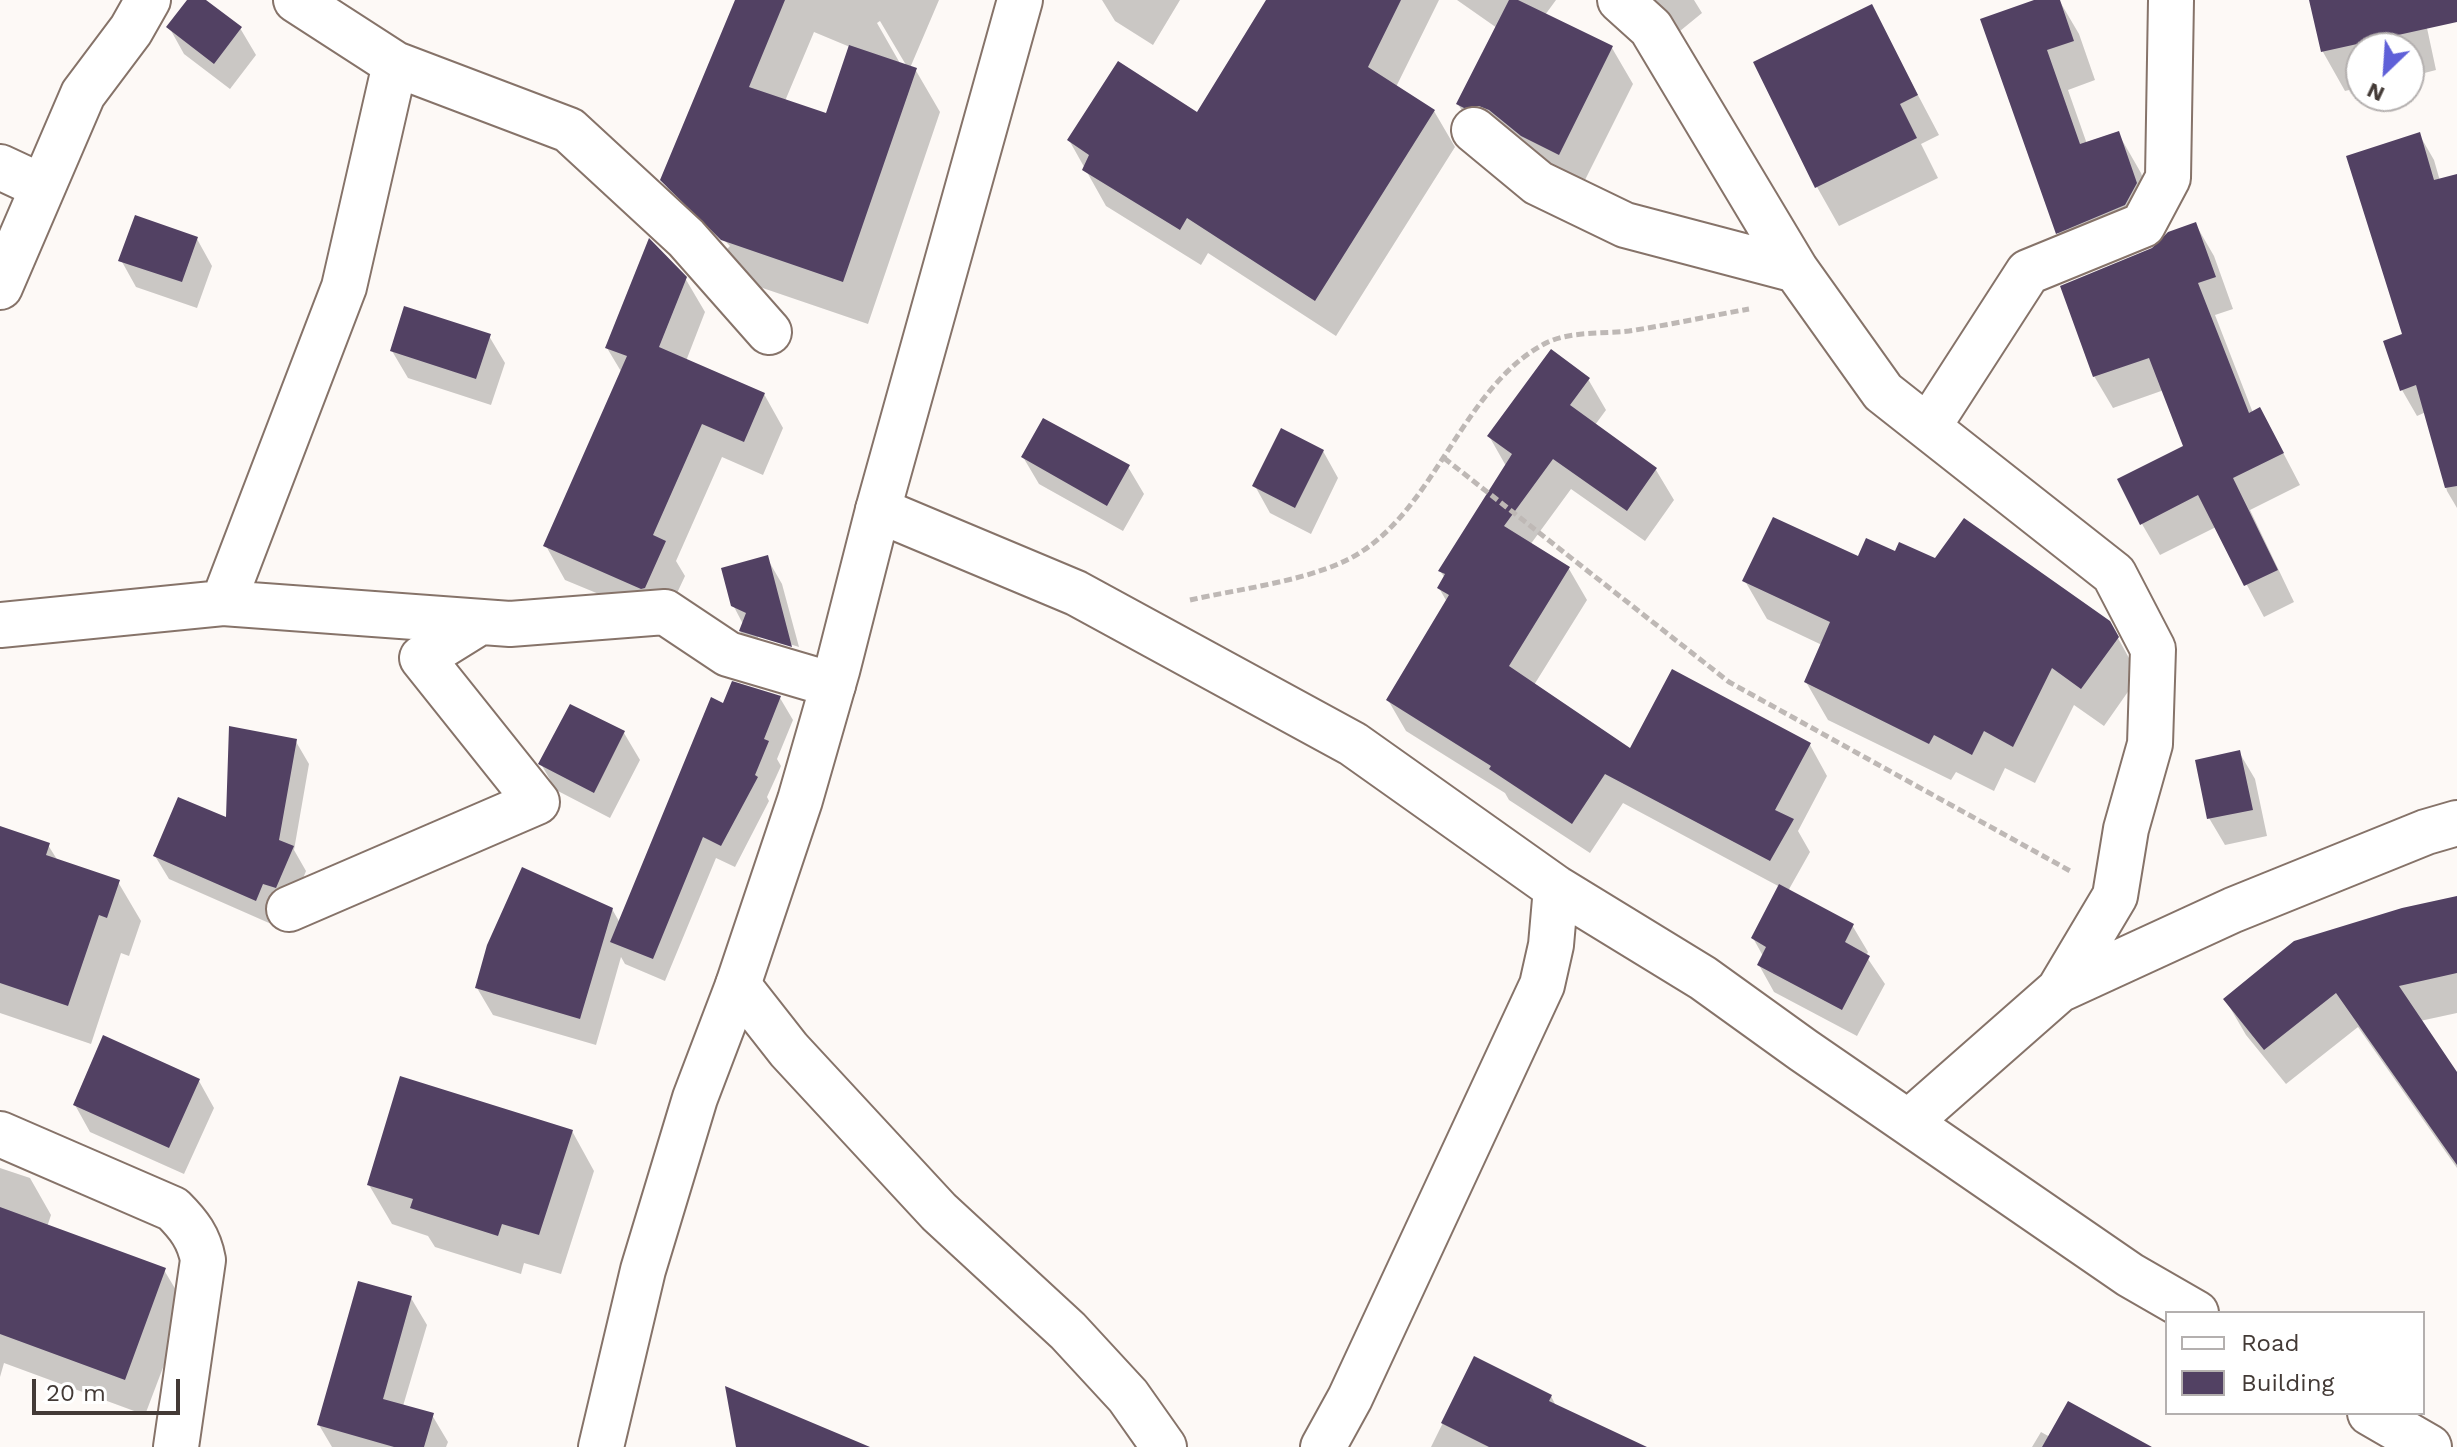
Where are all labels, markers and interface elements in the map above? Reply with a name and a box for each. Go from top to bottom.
north arrow [2345,32,2425,112]
text: N [2363,78,2388,107]
legend [2165,1311,2425,1415]
text: Road [2241,1329,2300,1357]
scale bar [36,1363,184,1413]
text: Building [2241,1369,2334,1397]
text: 20 m [46,1379,106,1407]

